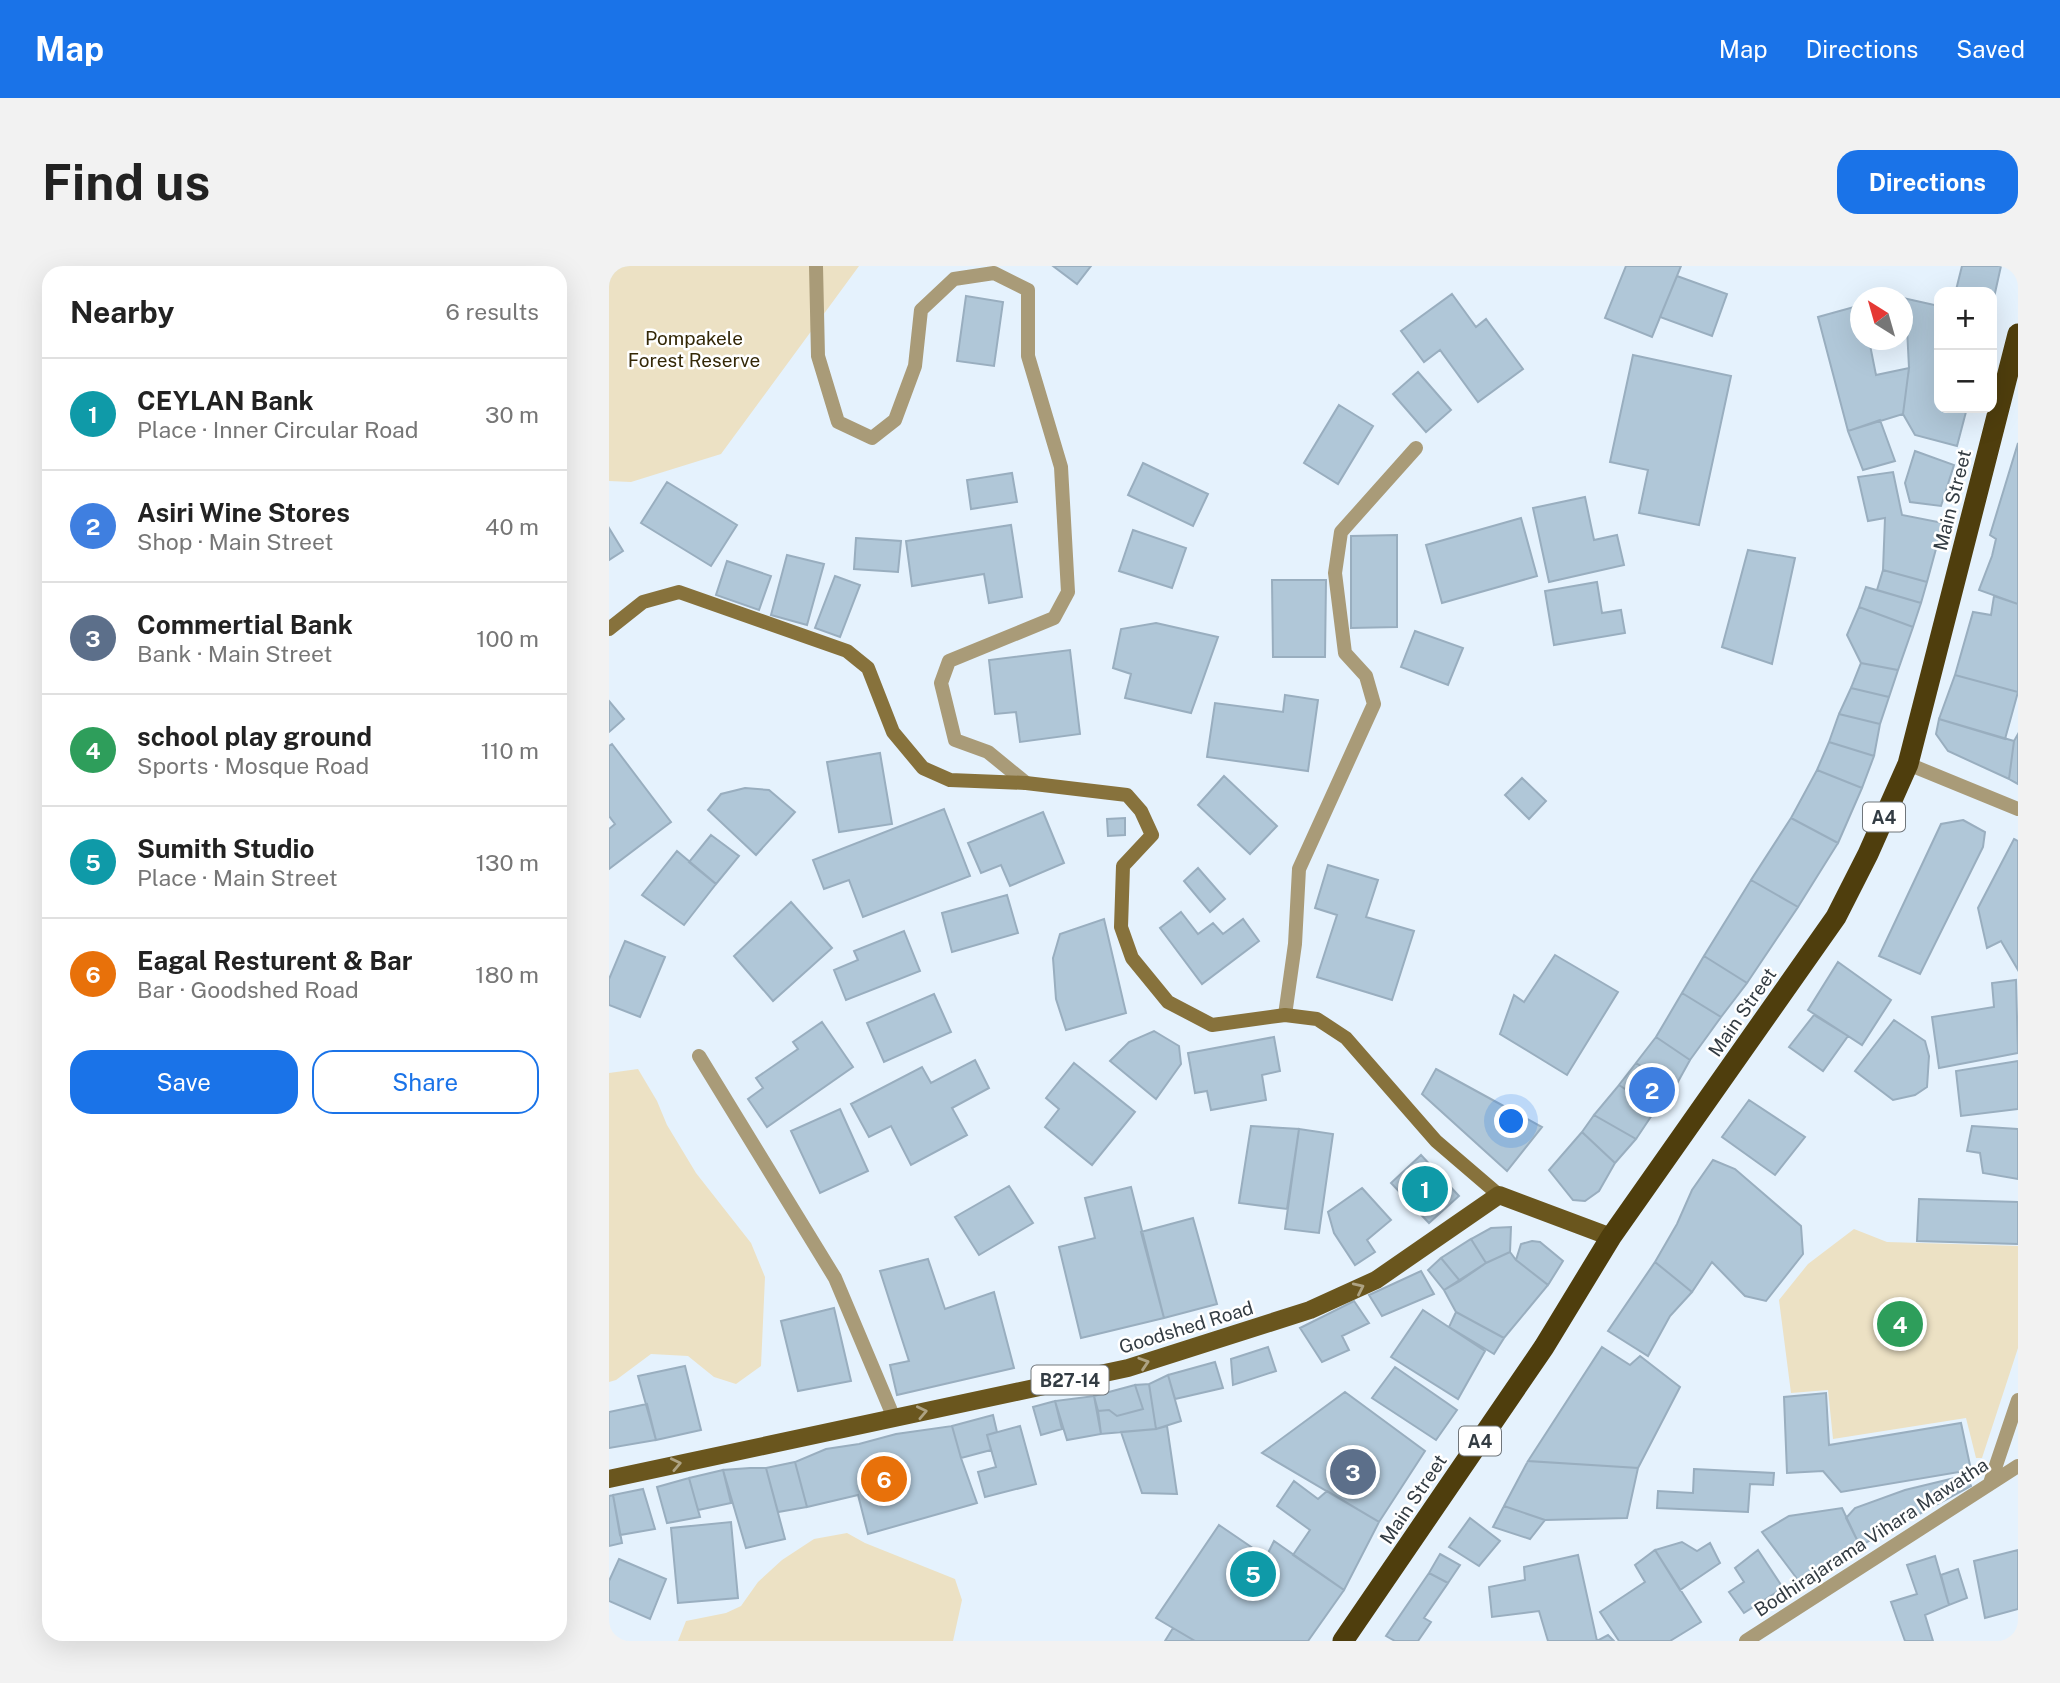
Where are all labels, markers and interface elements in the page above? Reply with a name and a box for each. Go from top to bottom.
text: Map [35,30,104,68]
text: Map [1719,35,1768,63]
text: Directions [1806,35,1918,63]
text: Saved [1956,35,2025,63]
button: Directions [1837,150,2018,214]
text: Find us [42,153,210,211]
north arrow [1850,287,1913,350]
map controls [1934,287,1997,413]
button: + [1934,287,1997,350]
text: Nearby [70,294,174,330]
text: 6 results [446,298,539,325]
park label: Pompakele Forest Reserve [628,327,760,371]
button: − [1934,350,1997,413]
text: CEYLAN Bank [137,385,314,416]
text: 1 [88,401,98,428]
text: 30 m [485,401,539,428]
text: Place · Inner Circular Road [137,416,419,443]
street label: Main Street [1929,447,1975,553]
text: Asiri Wine Stores [137,497,350,528]
text: 2 [86,513,100,540]
text: 40 m [485,513,539,540]
text: Shop · Main Street [137,528,333,555]
text: Commertial Bank [137,609,353,640]
text: 3 [85,625,101,652]
text: 100 m [476,625,539,652]
text: Bank · Main Street [137,640,333,667]
text: school play ground [137,721,372,752]
text: 4 [85,737,101,764]
text: 110 m [481,737,539,764]
text: Sports · Mosque Road [137,752,369,779]
road number: A4 [1863,802,1905,832]
text: Sumith Studio [137,833,314,864]
text: 5 [85,849,101,876]
text: 130 m [476,849,539,876]
text: Place · Main Street [137,864,338,891]
text: Eagal Resturent & Bar [137,945,412,976]
text: 6 [85,961,101,988]
text: 180 m [475,961,539,988]
street label: Main Street [1703,963,1781,1061]
text: Bar · Goodshed Road [137,976,359,1003]
button: Save [70,1050,298,1114]
button: Share [312,1050,539,1114]
pin: 2 [1629,1064,1675,1116]
your location [1494,1104,1528,1138]
pin: 1 [1402,1163,1448,1215]
one-way arrow [1352,1282,1364,1296]
street label: Goodshed Road [1116,1296,1256,1358]
pin: 4 [1877,1298,1923,1350]
one-way arrow [1138,1356,1150,1371]
road number: B27-14 [1031,1366,1109,1394]
one-way arrow [916,1405,928,1420]
road number: A4 [1459,1426,1501,1456]
pin: 3 [1330,1446,1376,1498]
street label: Main Street [1375,1450,1451,1548]
pin: 6 [861,1453,907,1505]
street label: Bodhirajarama Vihara Mawatha [1750,1453,1992,1621]
one-way arrow [670,1458,682,1473]
pin: 5 [1230,1548,1276,1600]

